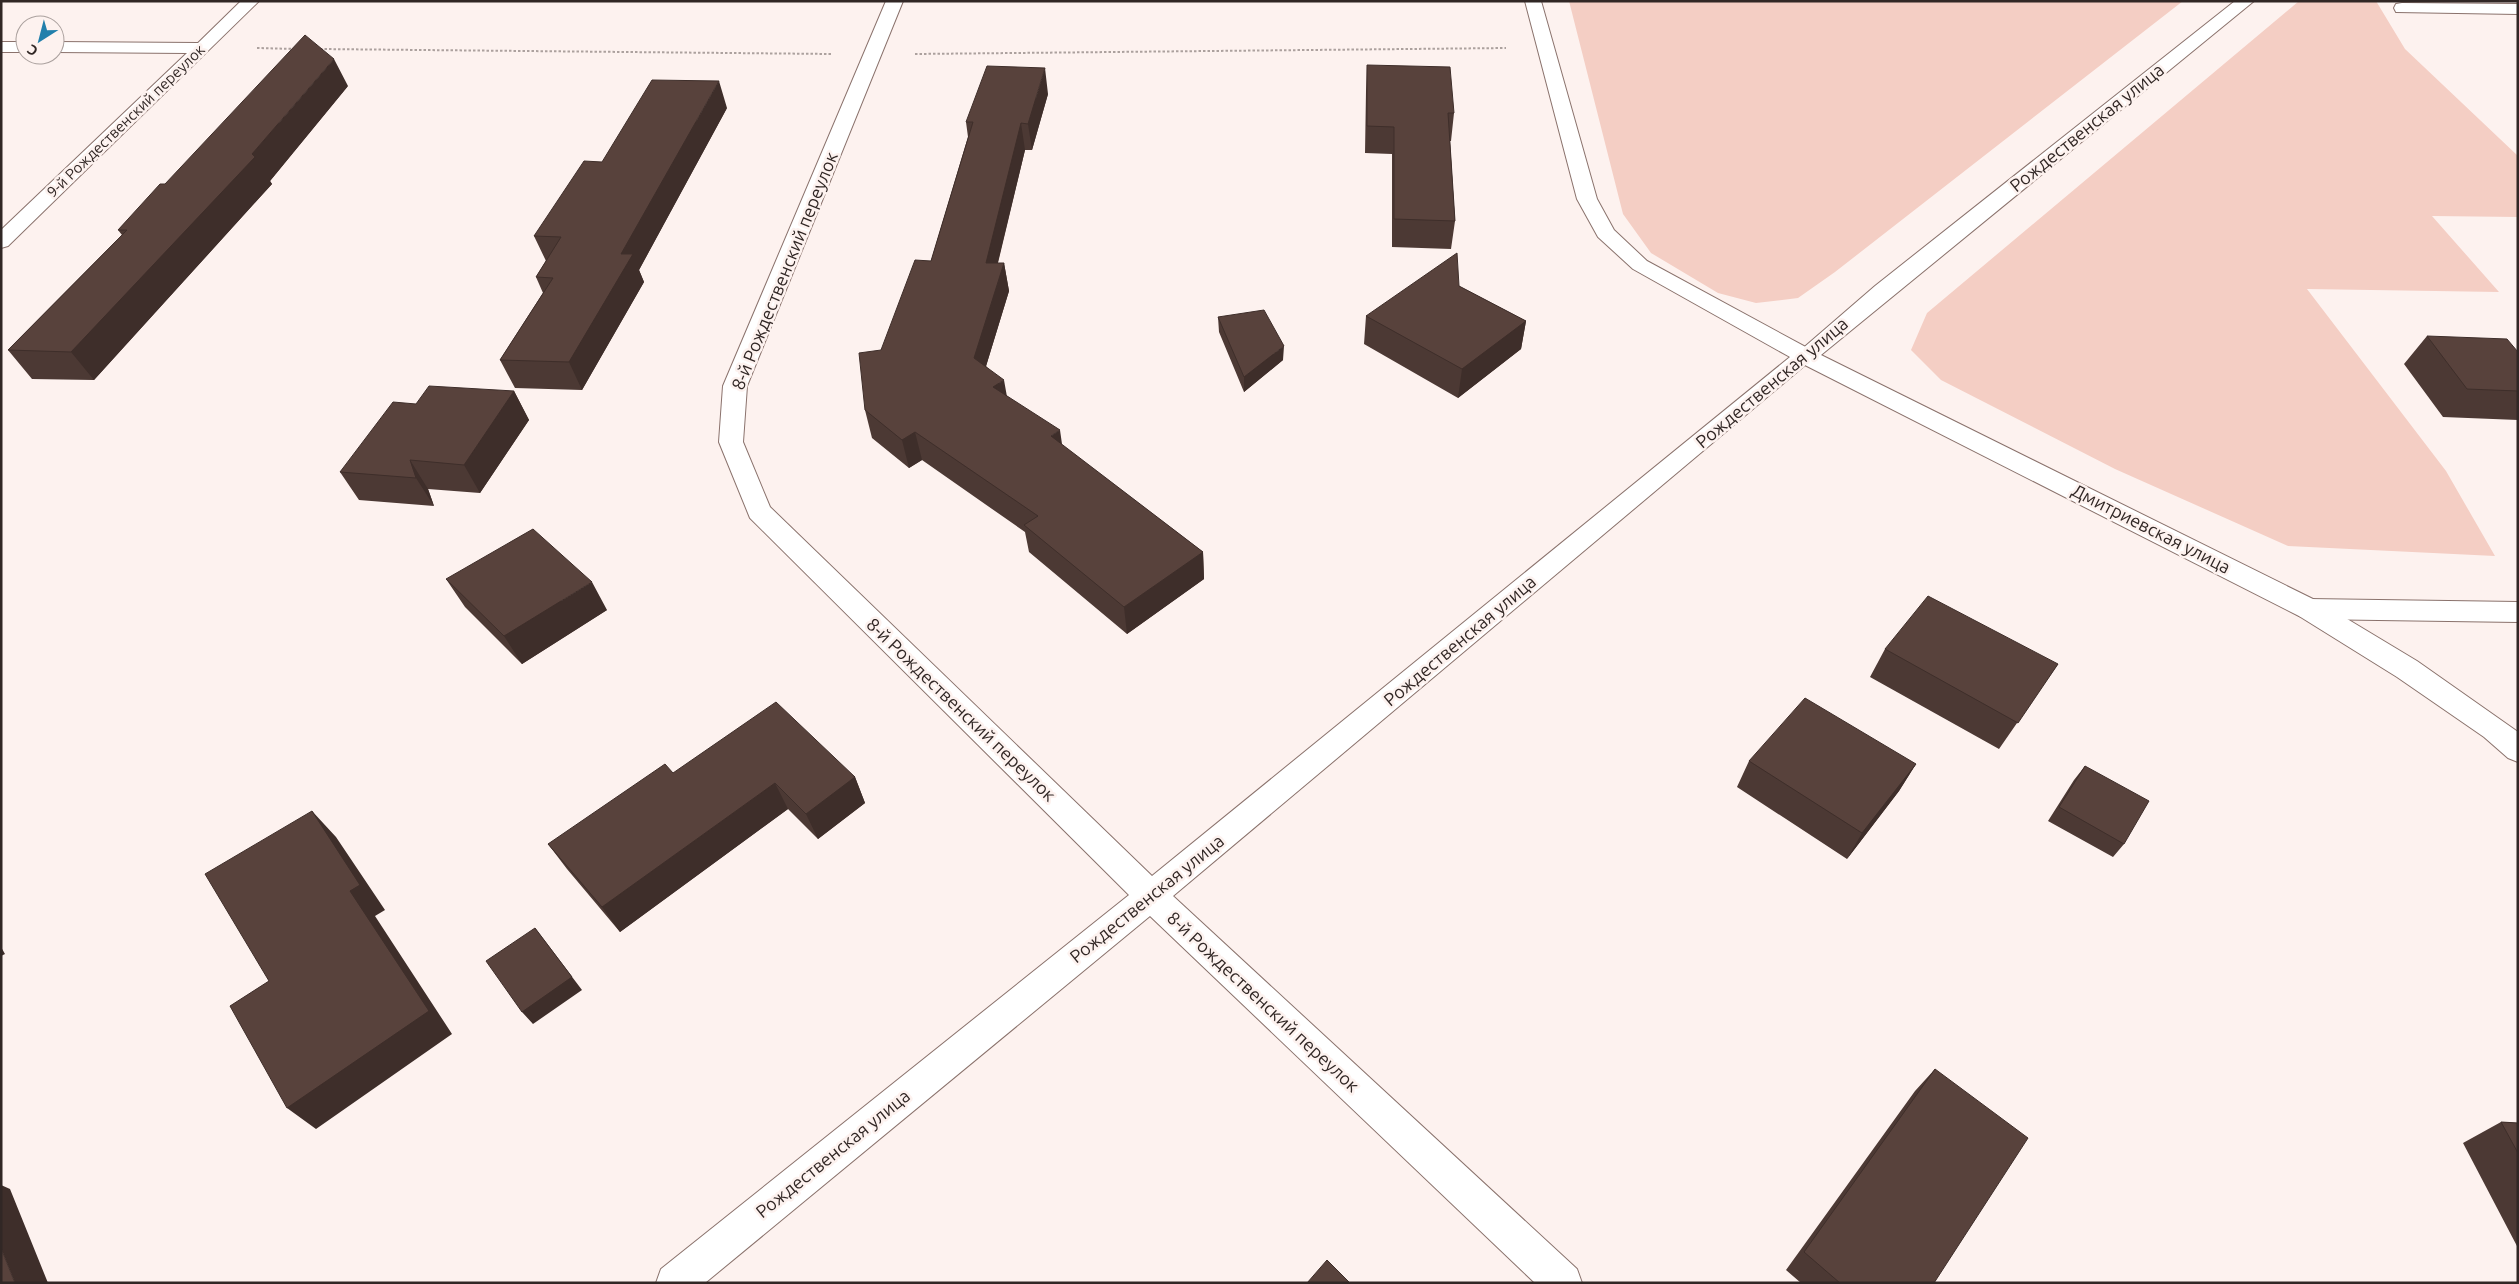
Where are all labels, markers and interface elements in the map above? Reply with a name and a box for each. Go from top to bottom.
north arrow [15,15,65,65]
text: С [24,41,41,60]
street label: 9-й Рождественский переулок [43,41,208,200]
street label: Рождественская улица [2005,59,2167,195]
street label: 8-й Рождественский переулок [727,149,841,392]
street label: Рождественская улица [1691,313,1851,452]
street label: Дмитриевская улица [2069,479,2234,577]
street label: Рождественская улица [1379,571,1539,710]
street label: 8-й Рождественский переулок [863,614,1060,805]
street label: Рождественская улица [1065,830,1227,966]
street label: 8-й Рождественский переулок [1164,907,1364,1095]
street label: Рождественская улица [751,1085,913,1221]

